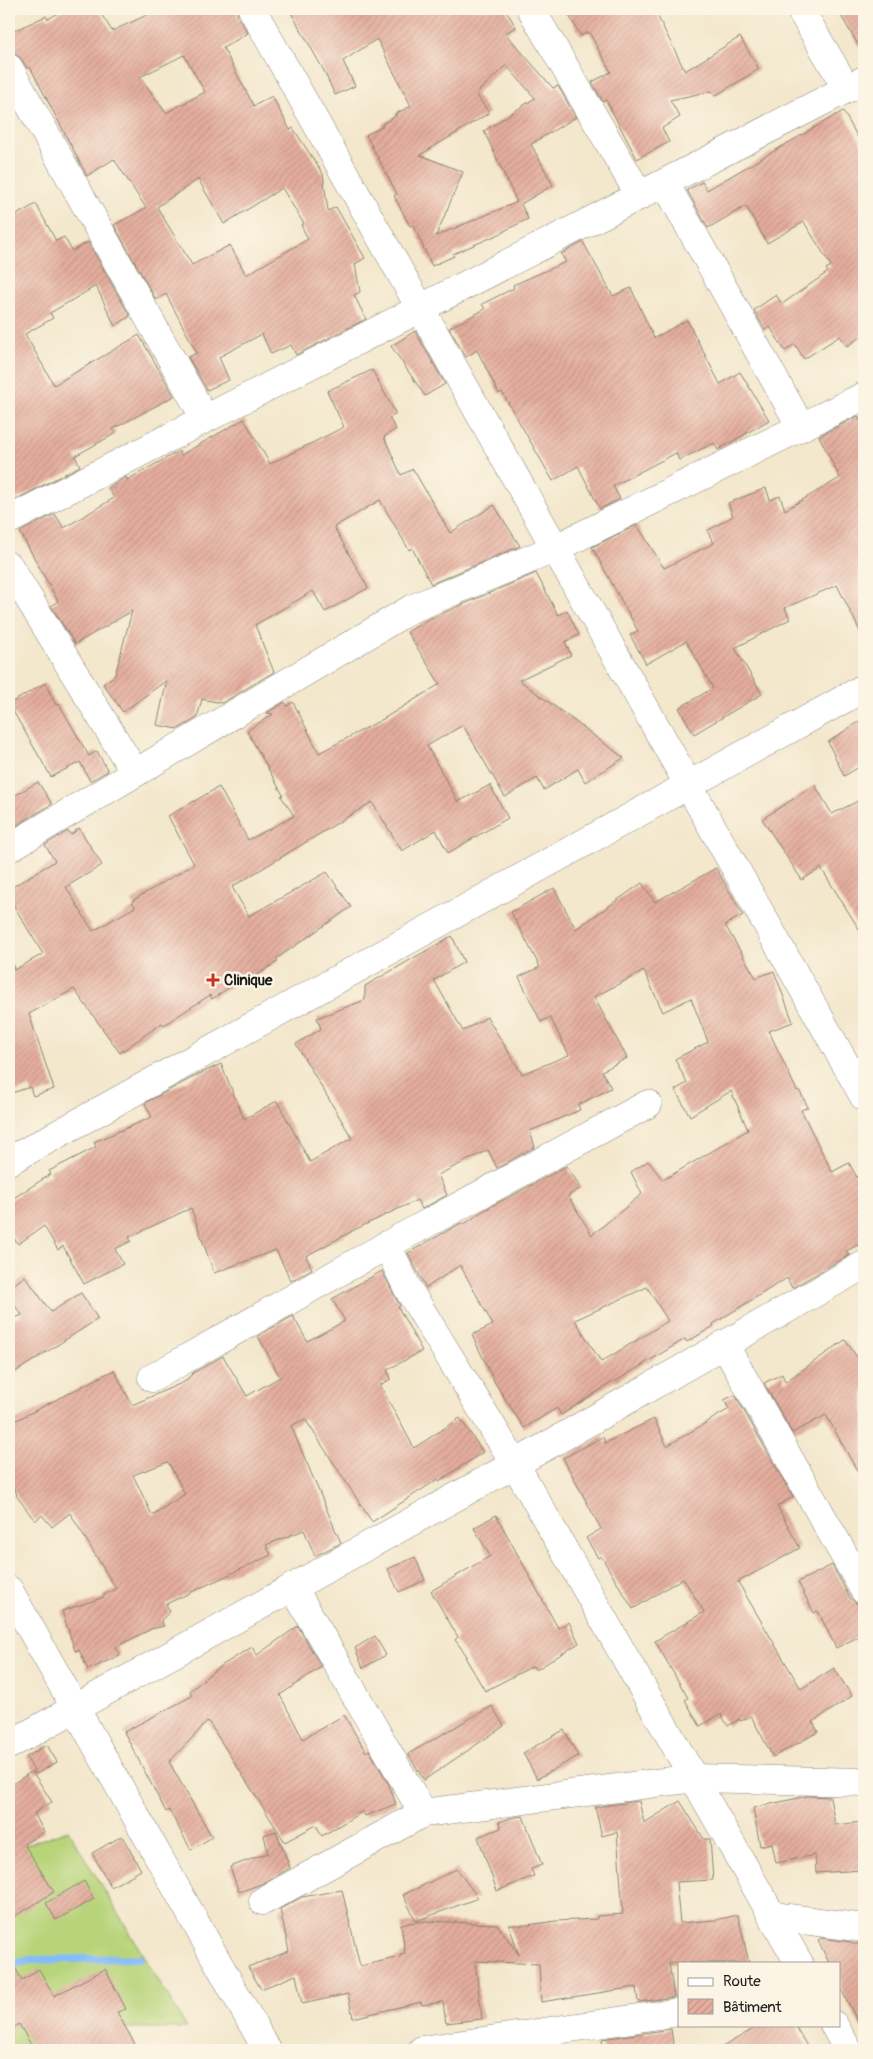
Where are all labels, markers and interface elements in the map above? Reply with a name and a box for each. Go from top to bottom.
place label: Clinique [224,971,273,990]
marker: Clinique [206,973,220,987]
legend [678,1962,840,2026]
text: Route [723,1972,761,1991]
text: Bâtiment [723,1998,783,2017]

